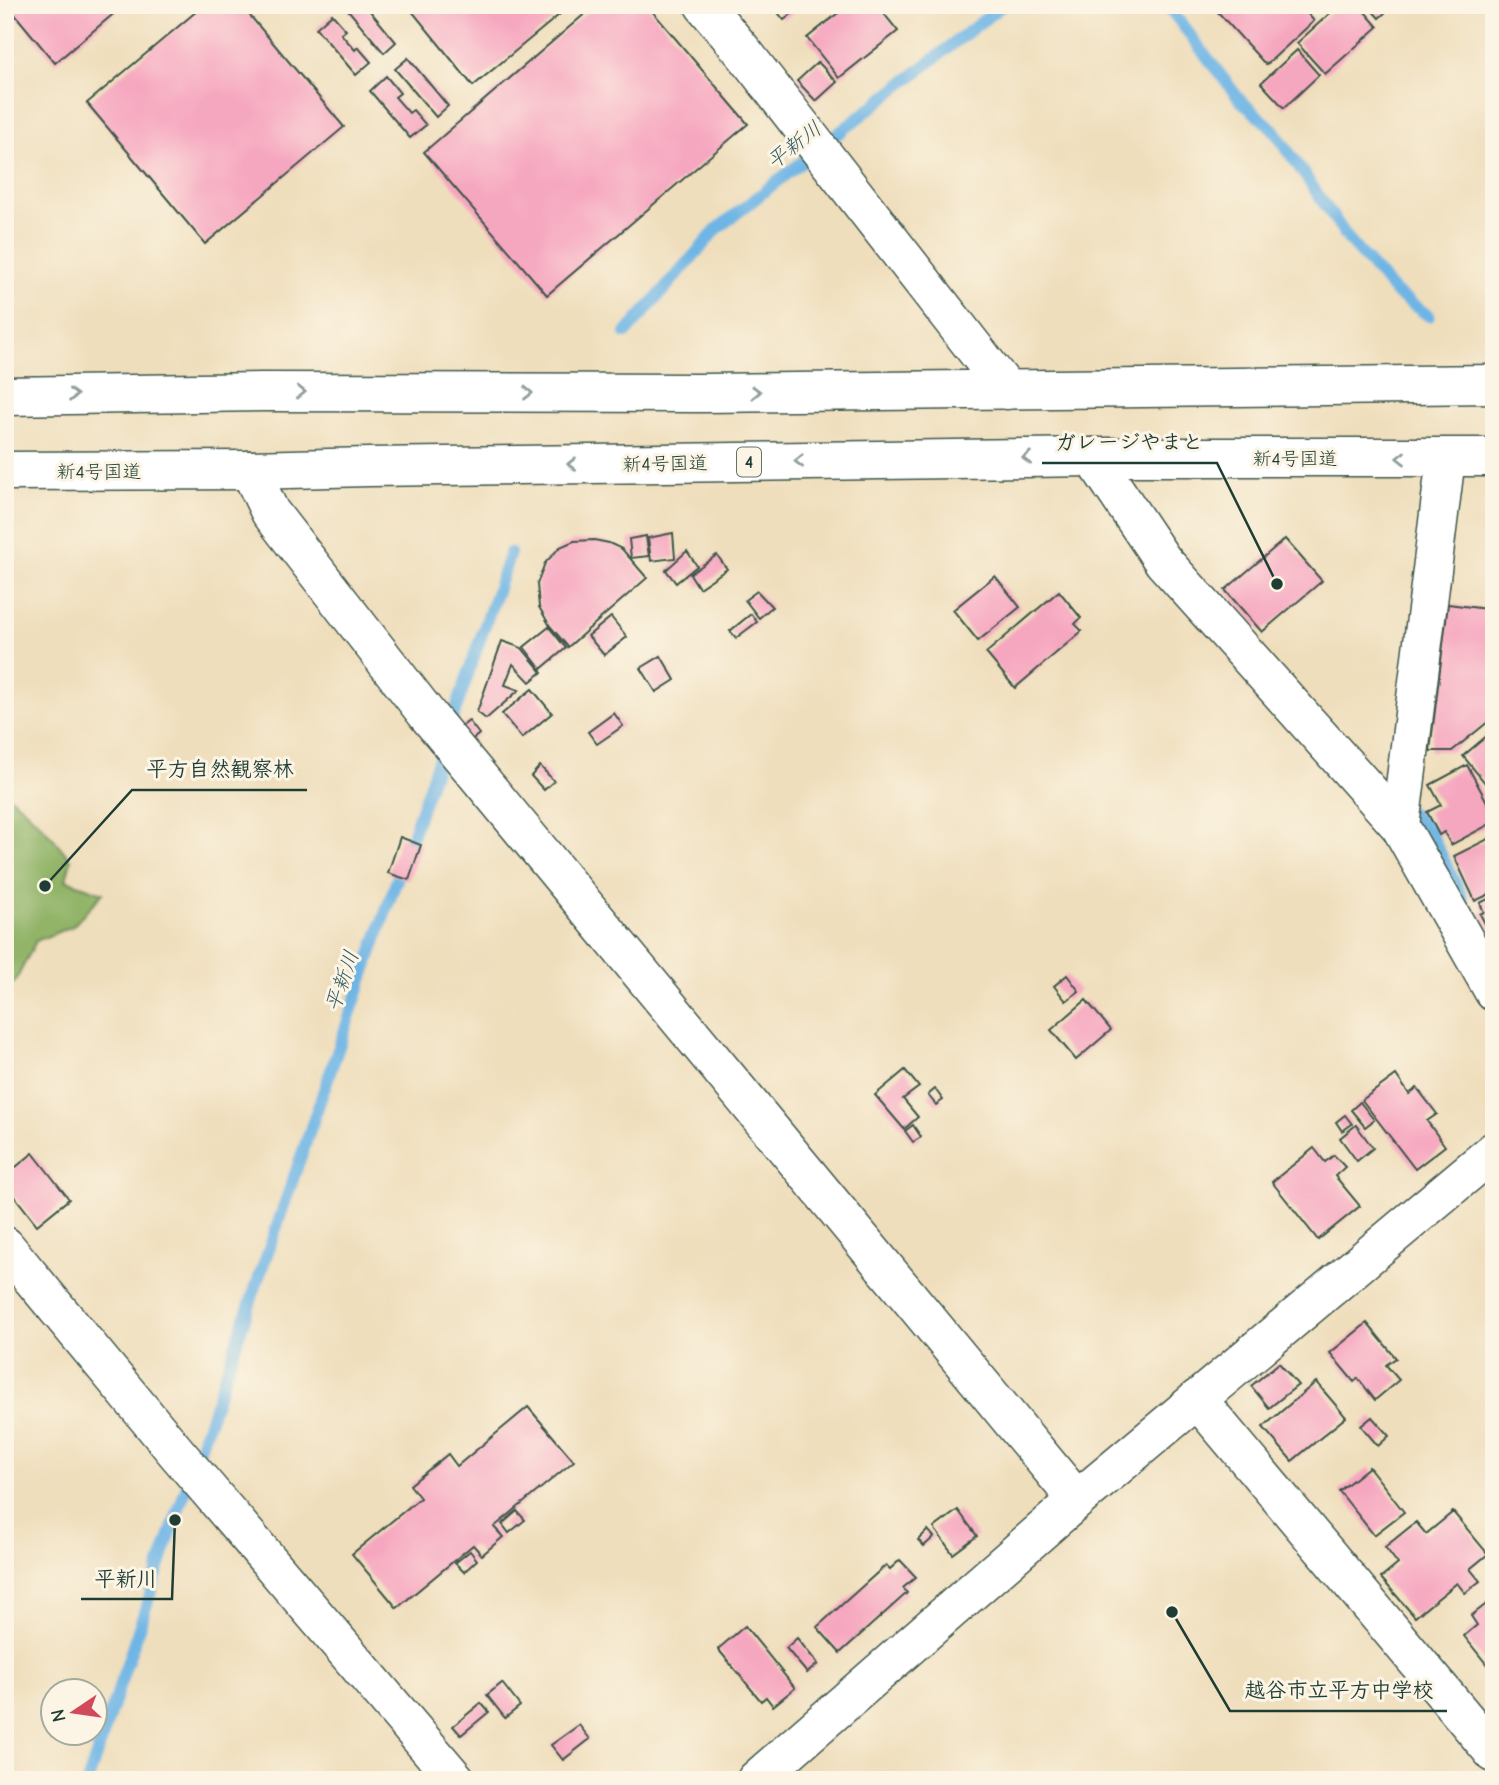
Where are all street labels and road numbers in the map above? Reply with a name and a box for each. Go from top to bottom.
road number: 4 [737,448,761,476]
street label: 新4号国道 [1252,448,1338,470]
street label: 新4号国道 [622,452,708,476]
street label: 新4号国道 [56,461,142,483]

